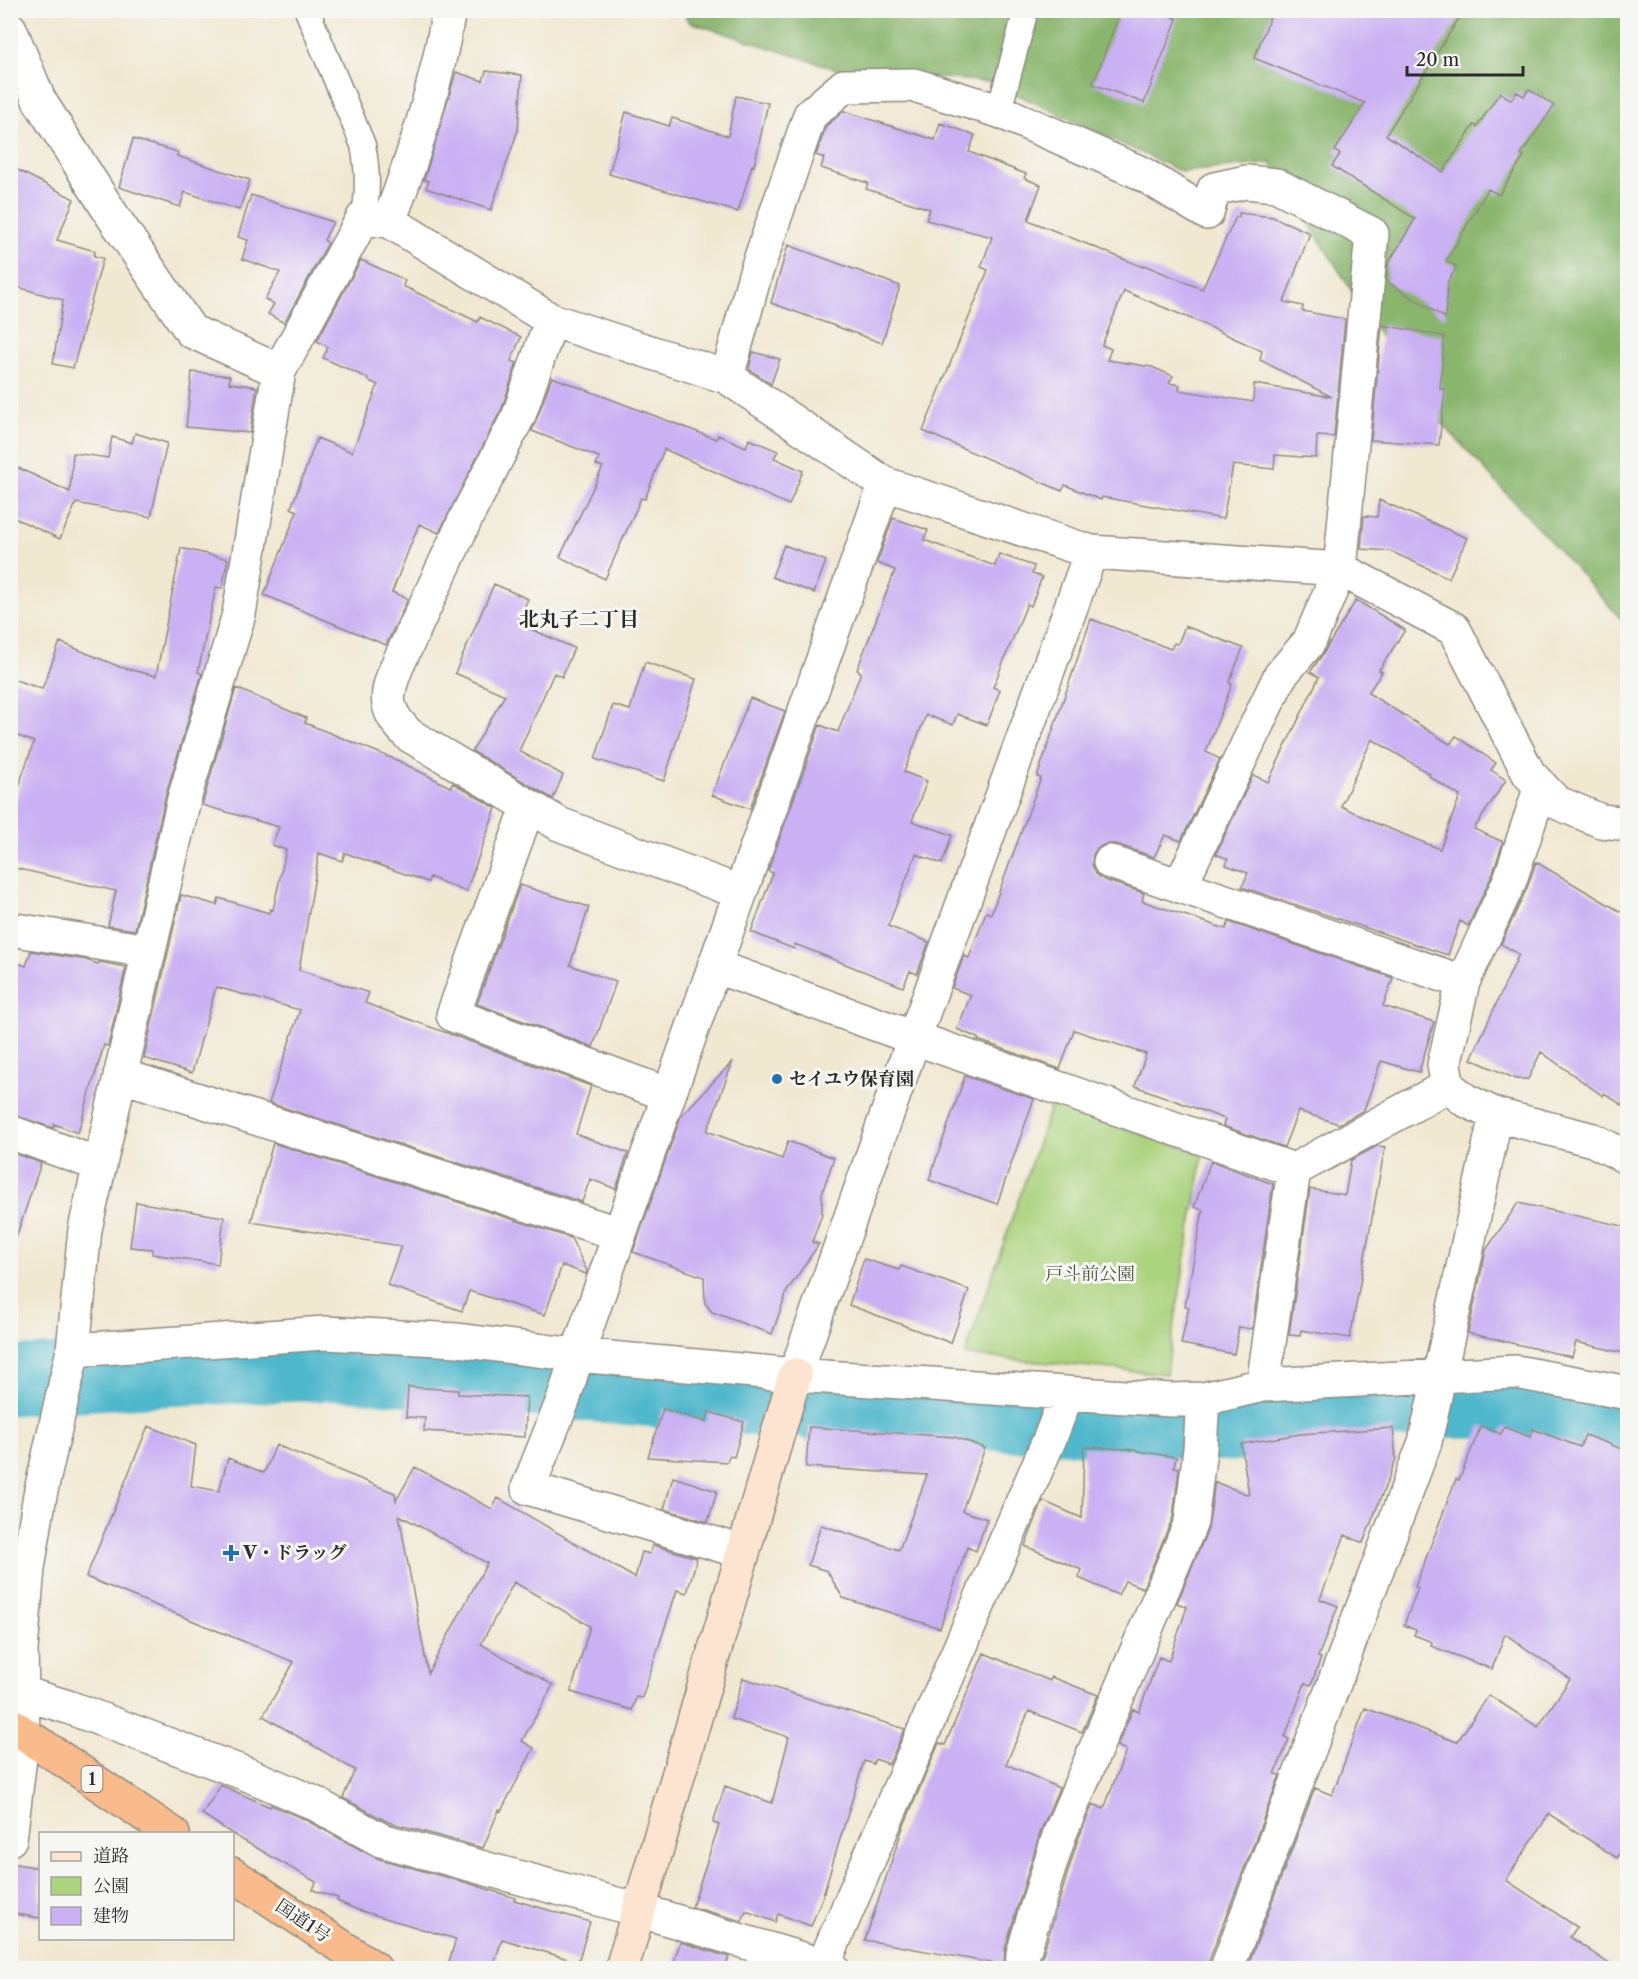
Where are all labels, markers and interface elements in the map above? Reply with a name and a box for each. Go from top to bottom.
scale bar [1407,39,1522,77]
text: 20 m [1416,49,1460,71]
district label: 北丸子二丁目 [519,607,639,631]
place label: セイユウ保育園 [789,1068,914,1090]
marker: セイユウ保育園 [770,1072,784,1086]
park label: 戸斗前公園 [1045,1263,1135,1285]
place label: V・ドラッグ [242,1542,347,1564]
marker: V・ドラッグ [224,1546,238,1560]
road number: 1 [82,1766,103,1792]
legend [39,1832,234,1940]
text: 道路 [93,1845,129,1867]
text: 公園 [93,1875,129,1897]
street label: 国道1号 [271,1895,335,1947]
text: 建物 [93,1905,129,1927]

